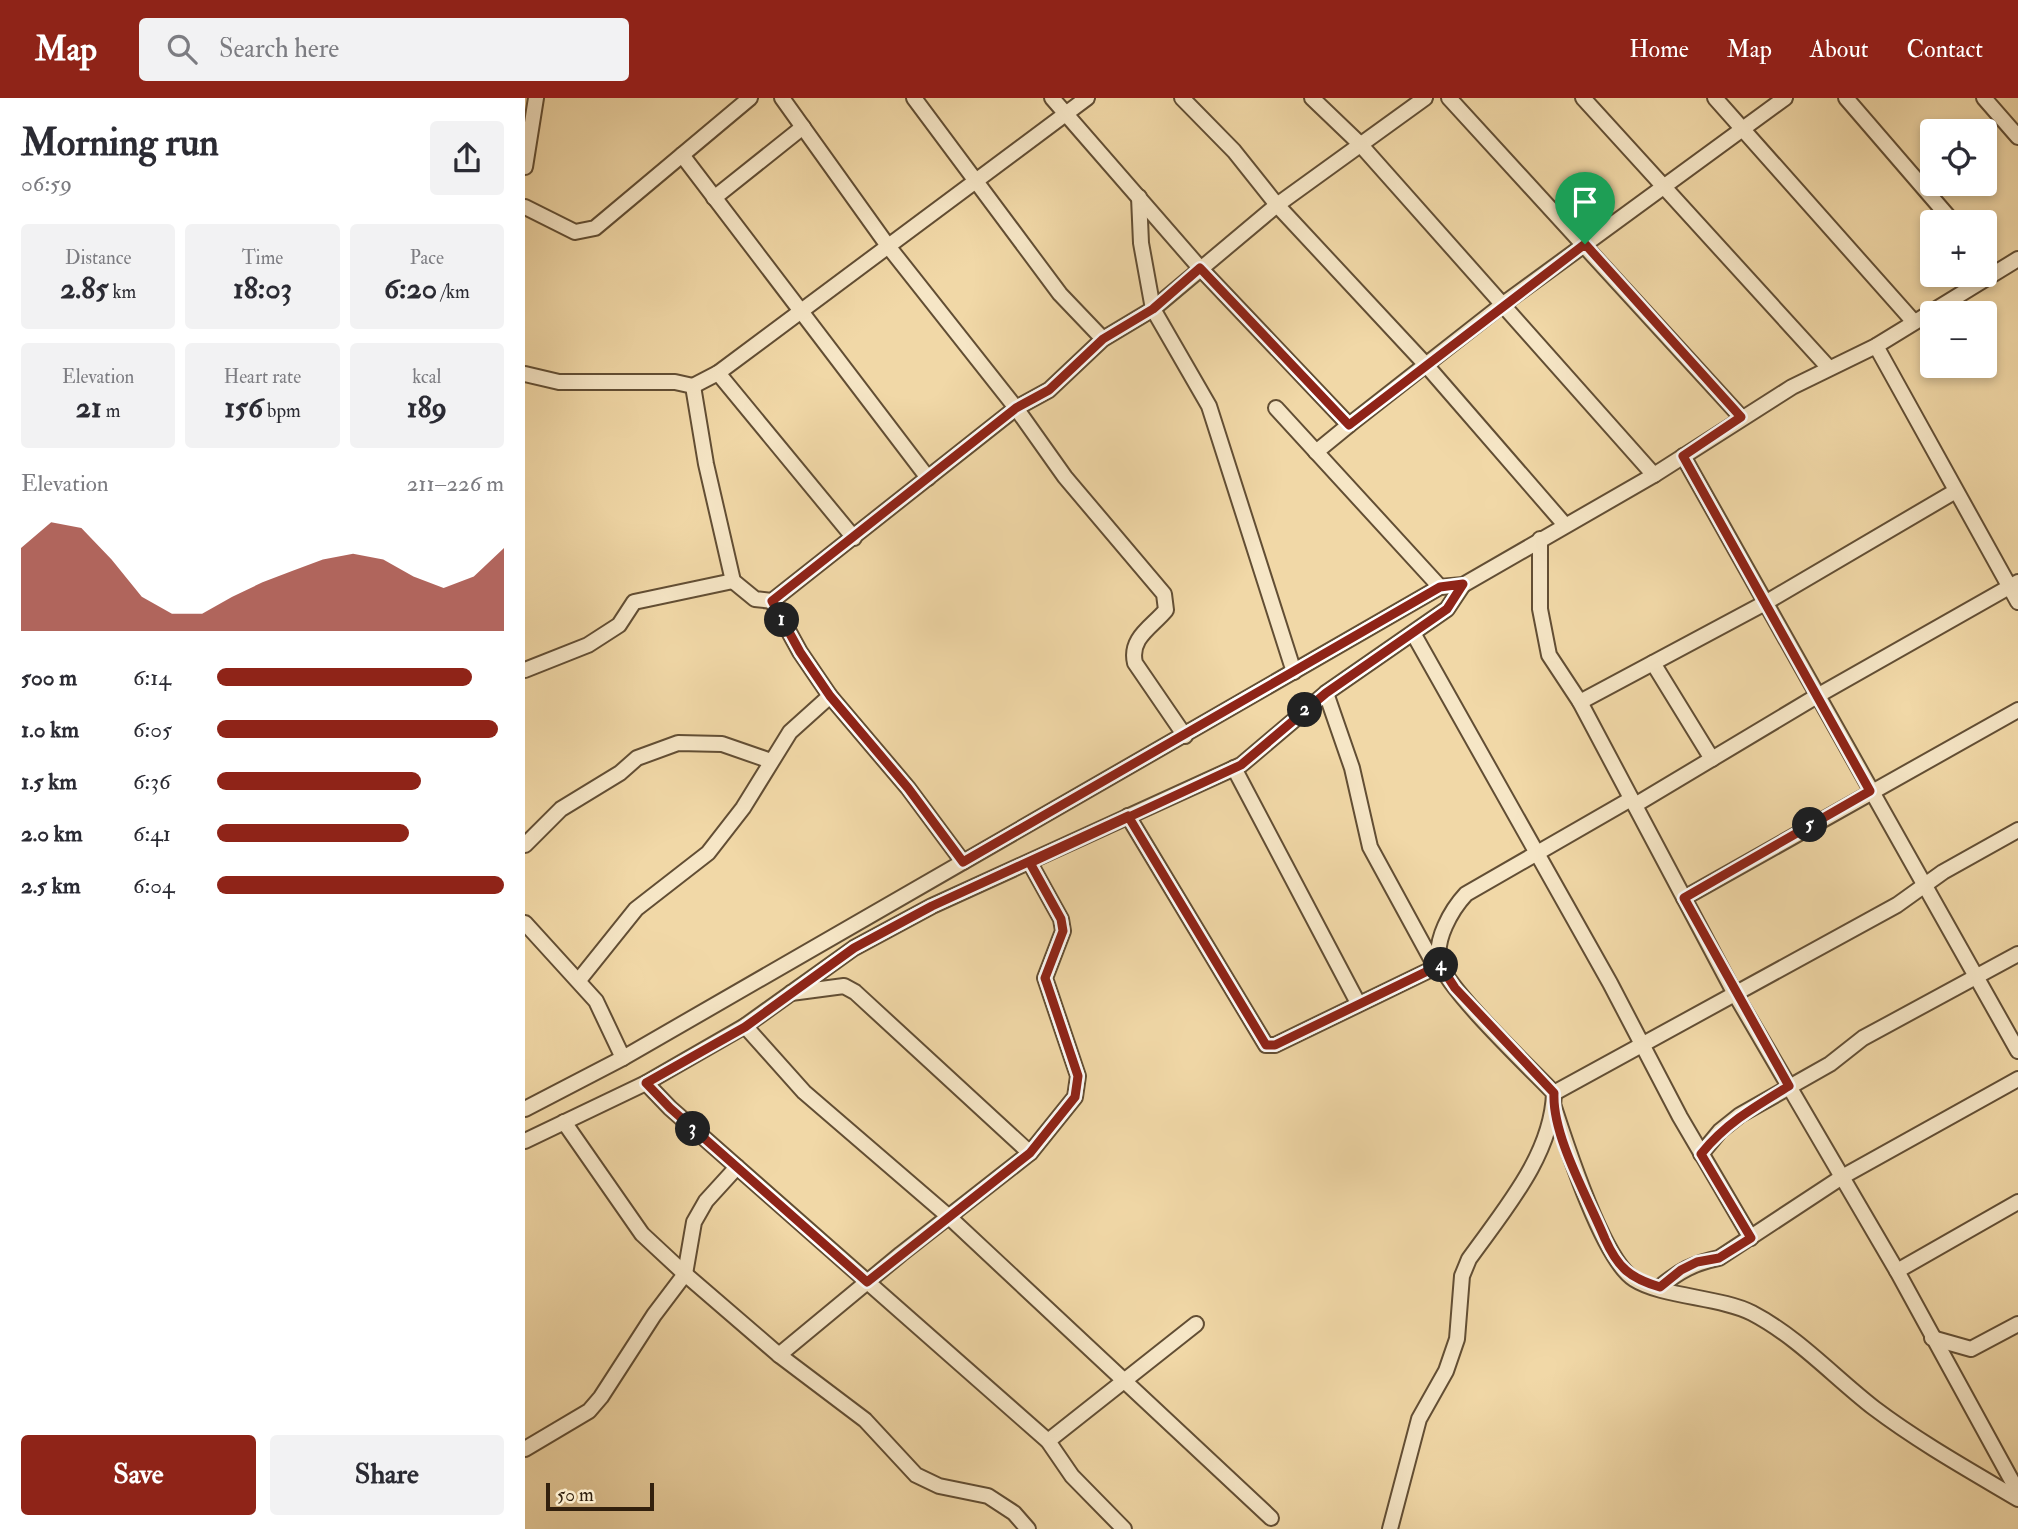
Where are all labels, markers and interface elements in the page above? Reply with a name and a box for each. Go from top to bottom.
search box [139,18,629,81]
text: Map [35,29,97,70]
icon: search [163,30,201,68]
text: Search here [219,33,339,65]
text: Home [1629,34,1689,65]
text: Map [1727,34,1772,65]
text: About [1810,34,1869,65]
text: Contact [1907,34,1983,65]
text: Morning run [21,119,219,167]
map controls [1920,119,1997,378]
button: locate [1920,119,1997,196]
button: share [430,121,504,195]
text: 06:59 [21,169,72,198]
pin [1555,172,1615,244]
icon: arrive [1566,183,1604,221]
button: + [1920,210,1997,287]
text: Distance [65,246,131,270]
text: Time [242,246,283,270]
text: Pace [410,246,444,270]
text: 2.85 [60,270,108,307]
text: 18:03 [233,270,292,307]
text: 6:20 [384,270,437,307]
text: km [108,280,136,304]
text: /km [437,280,470,304]
button: − [1920,301,1997,378]
text: Elevation [62,365,134,389]
text: Heart rate [224,365,301,389]
text: kcal [412,365,441,389]
text: 21 [76,389,102,426]
text: 156 [224,389,263,426]
text: 189 [407,389,447,426]
text: m [102,399,121,423]
text: bpm [263,399,301,423]
text: Elevation [21,469,109,498]
text: 211–226 m [407,469,504,498]
pin: 1 [765,602,799,638]
text: 1 [778,607,785,631]
text: 500 m [21,663,77,692]
text: 6:14 [133,663,171,692]
pin: 2 [1287,692,1323,728]
text: 2 [1300,697,1309,721]
text: 1.0 km [21,715,79,744]
text: 6:05 [133,715,172,744]
text: 1.5 km [21,767,77,796]
text: 6:36 [133,767,171,796]
pin: 5 [1793,808,1827,842]
text: 5 [1805,812,1814,836]
text: 2.0 km [21,819,83,848]
text: 6:41 [133,819,171,848]
text: 2.5 km [21,871,81,900]
text: 6:04 [133,871,174,900]
pin: 4 [1423,948,1459,982]
text: 4 [1435,952,1446,976]
pin: 3 [675,1112,711,1146]
text: 3 [689,1116,696,1140]
button: Save [21,1435,256,1515]
button: Share [270,1435,504,1515]
scale bar [546,1480,655,1512]
text: 50 m [557,1483,594,1507]

